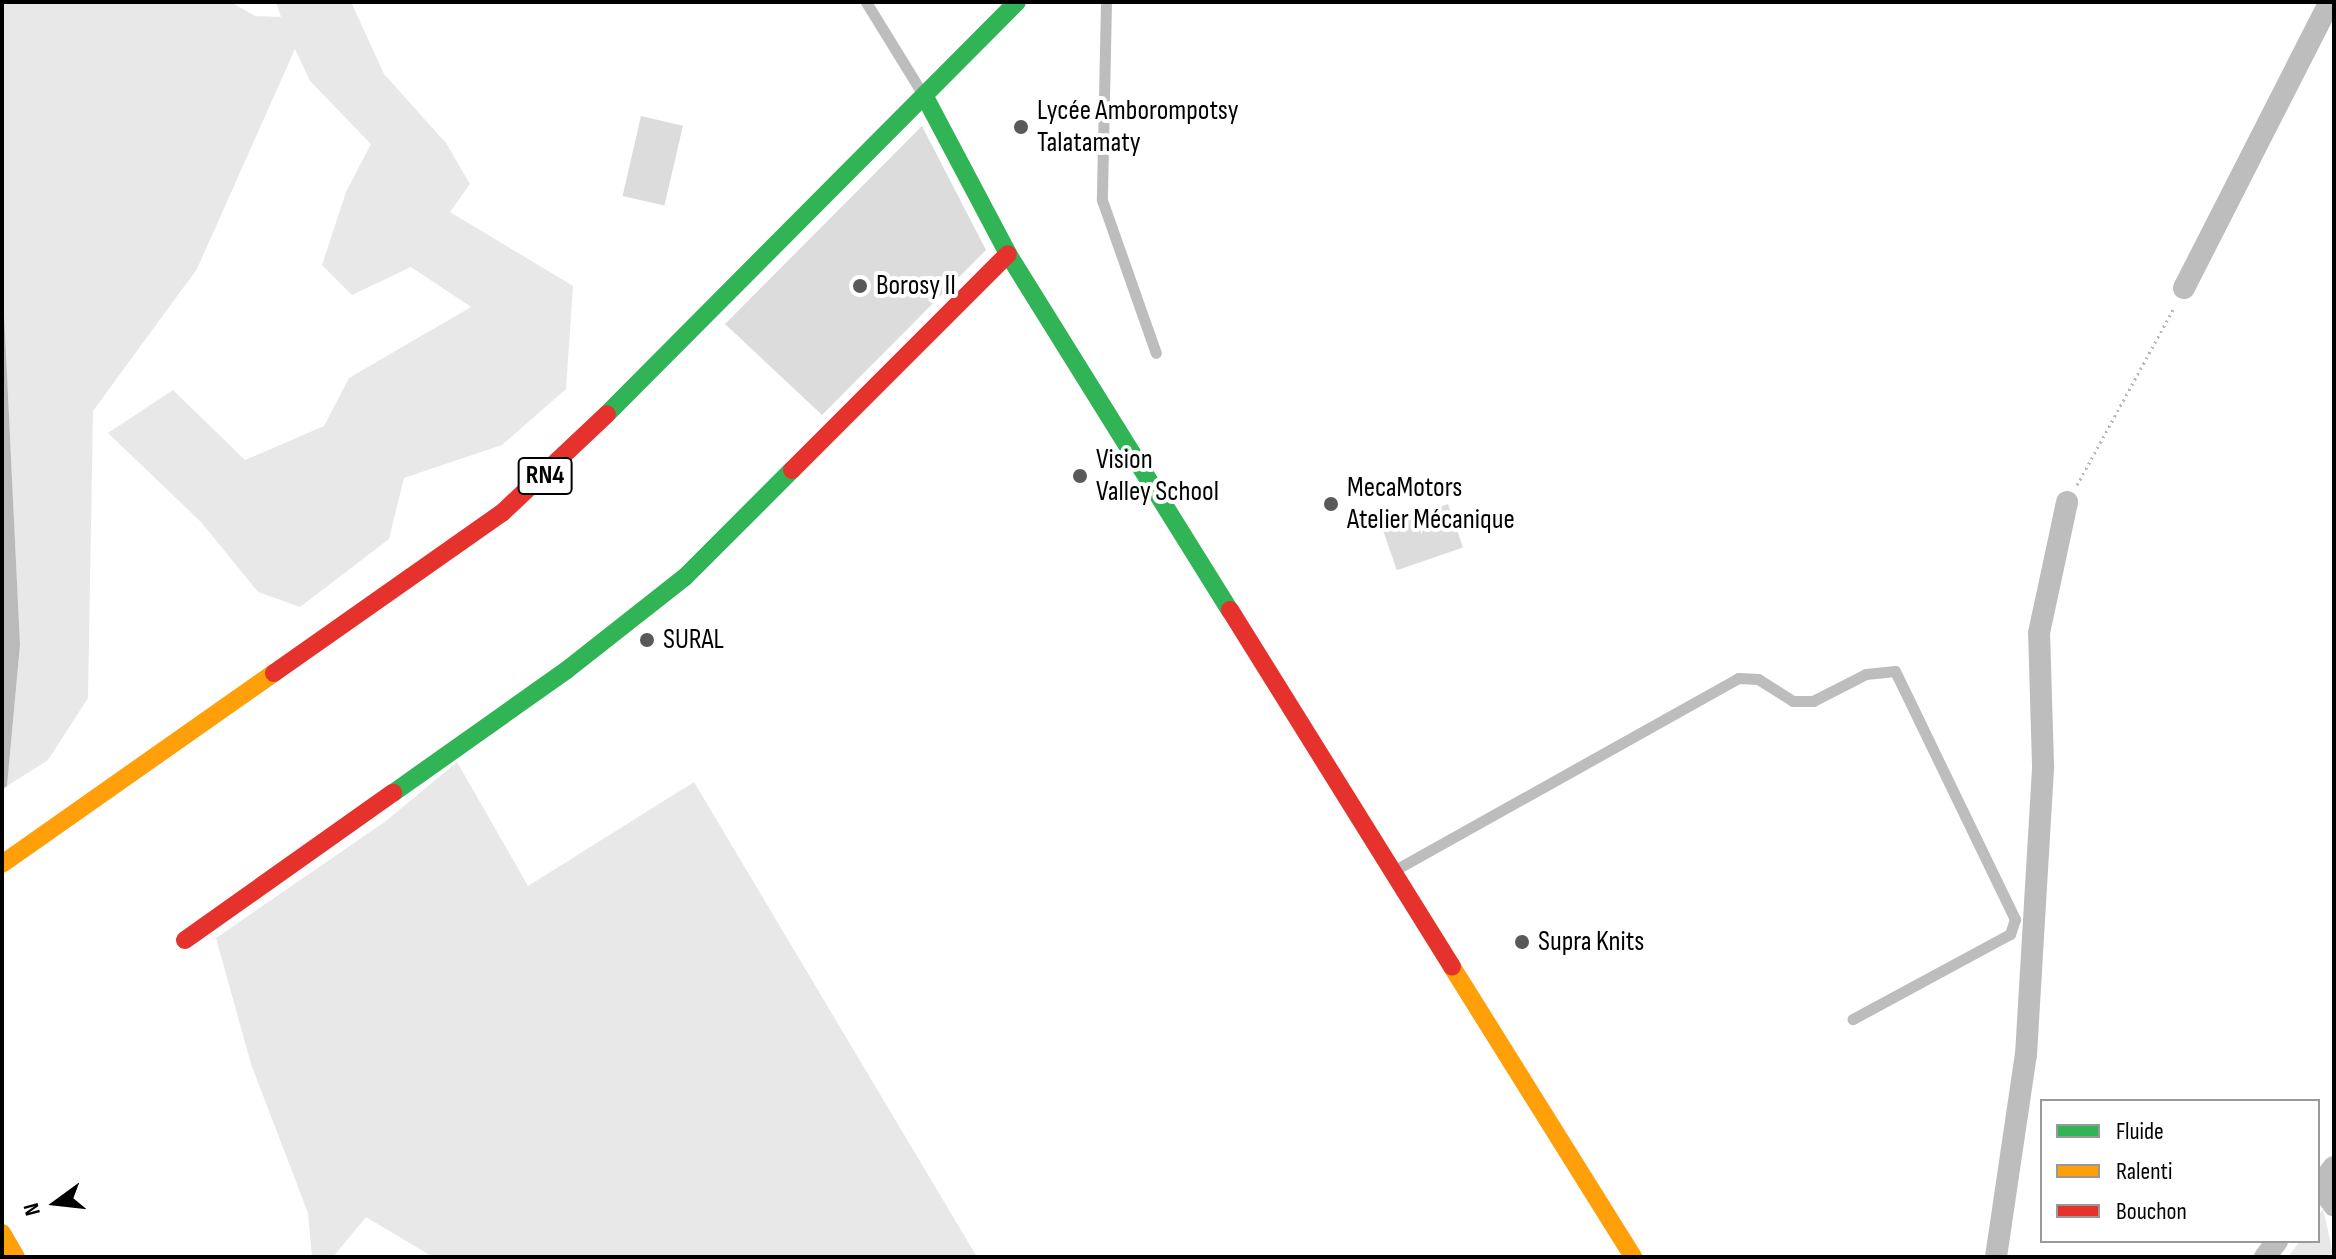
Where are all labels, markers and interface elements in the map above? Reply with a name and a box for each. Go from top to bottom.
place label: Lycée Amborompotsy Talatamaty [1037,94,1239,160]
marker: Lycée Amborompotsy Talatamaty [1012,118,1030,136]
place label: Borosy II [876,269,956,303]
marker: Borosy II [851,277,869,295]
place label: Vision Valley School [1096,443,1219,509]
road number: RN4 [517,454,573,498]
marker: Vision Valley School [1071,467,1089,485]
place label: MecaMotors Atelier Mécanique [1347,471,1515,537]
marker: MecaMotors Atelier Mécanique [1322,495,1340,513]
place label: SURAL [663,623,724,657]
marker: SURAL [638,631,656,649]
place label: Supra Knits [1538,925,1644,959]
marker: Supra Knits [1513,933,1531,951]
legend [2040,1099,2320,1243]
text: Fluide [2116,1117,2164,1146]
text: Ralenti [2116,1157,2172,1186]
north arrow [16,1163,96,1243]
text: Bouchon [2116,1197,2187,1226]
text: N [18,1200,47,1219]

